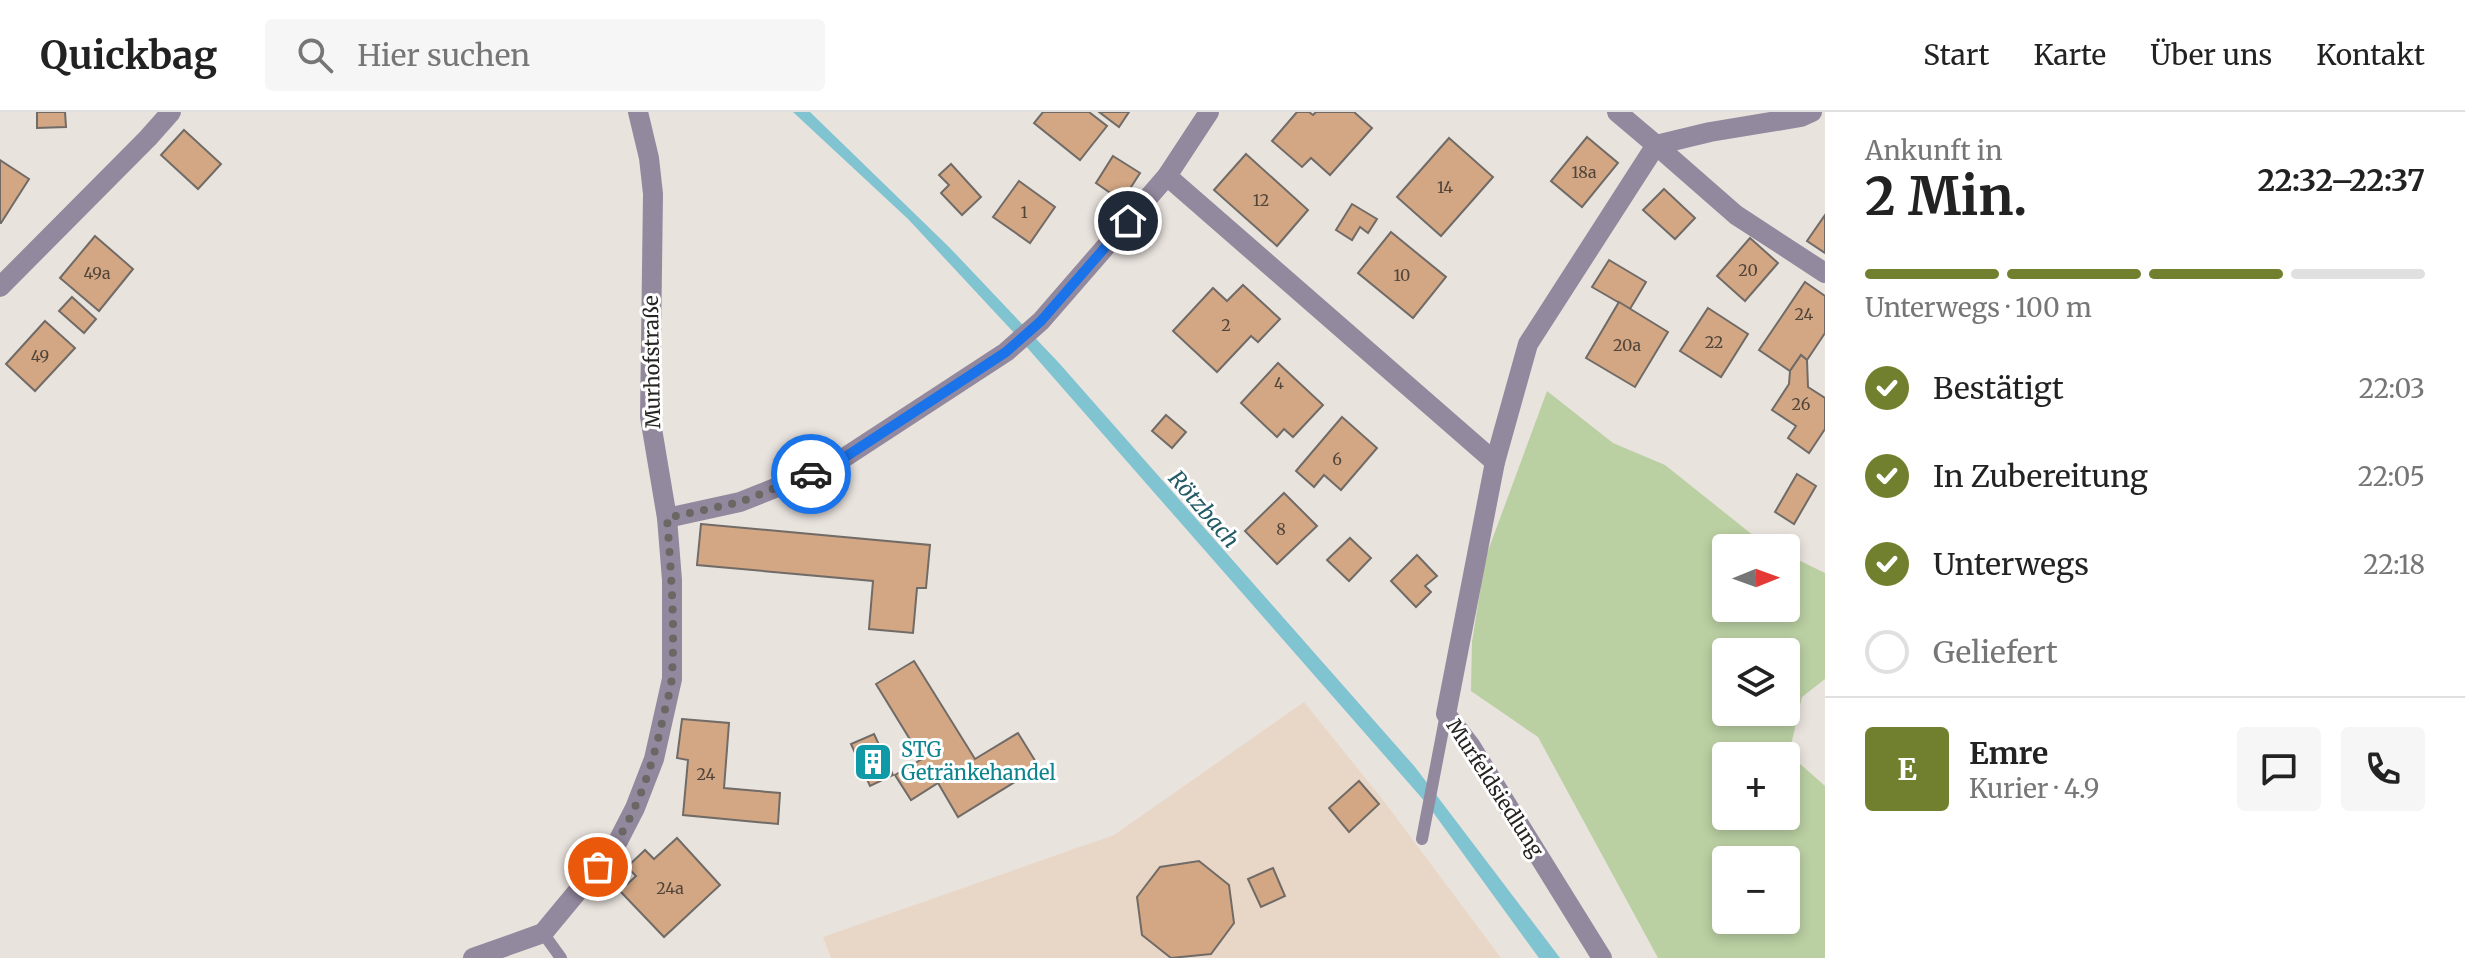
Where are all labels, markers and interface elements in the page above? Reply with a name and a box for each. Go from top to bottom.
search box [265,19,825,91]
text: Quickbag [40,32,217,79]
icon: search [293,33,337,77]
text: Hier suchen [357,36,530,74]
text: Start [1923,37,1989,73]
text: Karte [2033,37,2106,73]
text: Über uns [2150,37,2272,73]
text: Kontakt [2316,37,2425,73]
text: Ankunft in [1865,134,2002,167]
text: 22:32–22:37 [2257,161,2425,199]
house number: 18a [1571,162,1597,182]
text: 2 Min. [1865,164,2027,229]
house number: 14 [1437,177,1453,197]
pin [1094,187,1162,255]
house number: 12 [1253,190,1269,210]
icon: home [1106,199,1150,243]
house number: 1 [1020,202,1028,222]
house number: 20 [1738,260,1758,280]
house number: 49a [83,263,111,283]
house number: 10 [1394,265,1410,285]
text: Unterwegs · 100 m [1865,291,2092,324]
street label: Murhofstraße [638,295,665,429]
house number: 24 [1795,304,1814,324]
house number: 2 [1221,315,1231,335]
house number: 22 [1705,332,1723,352]
house number: 20a [1613,335,1641,355]
house number: 49 [31,346,49,366]
icon: check [1865,366,1909,410]
text: Bestätigt [1933,369,2064,407]
text: 22:03 [2359,372,2425,405]
house number: 4 [1274,373,1284,393]
house number: 26 [1792,394,1811,414]
courier [771,434,851,514]
house number: 6 [1332,449,1342,469]
icon: car [789,452,833,496]
icon: check [1865,454,1909,498]
text: In Zubereitung [1933,457,2148,495]
text: 22:05 [2358,460,2425,493]
water label: Rötzbach [1163,464,1245,554]
house number: 8 [1276,519,1286,539]
north arrow [1712,534,1800,622]
map controls [1712,534,1800,934]
icon: check [1865,542,1909,586]
text: Unterwegs [1933,545,2089,583]
text: 22:18 [2363,548,2425,581]
text: Geliefert [1933,633,2058,671]
button: layers [1712,638,1800,726]
street label: Murfeldsiedlung [1442,714,1549,861]
button: chat [2237,727,2321,811]
button: phone [2341,727,2425,811]
text: Emre [1969,734,2048,772]
place label: STG Getränkehandel [901,737,1056,785]
building icon: STG Getränkehandel [852,741,894,783]
button: + [1712,742,1800,830]
text: E [1897,750,1917,788]
house number: 24 [697,764,716,784]
text: Kurier · 4.9 [1969,772,2100,805]
pin [564,833,632,901]
icon: bag [576,845,620,889]
button: − [1712,846,1800,934]
house number: 24a [656,878,684,898]

